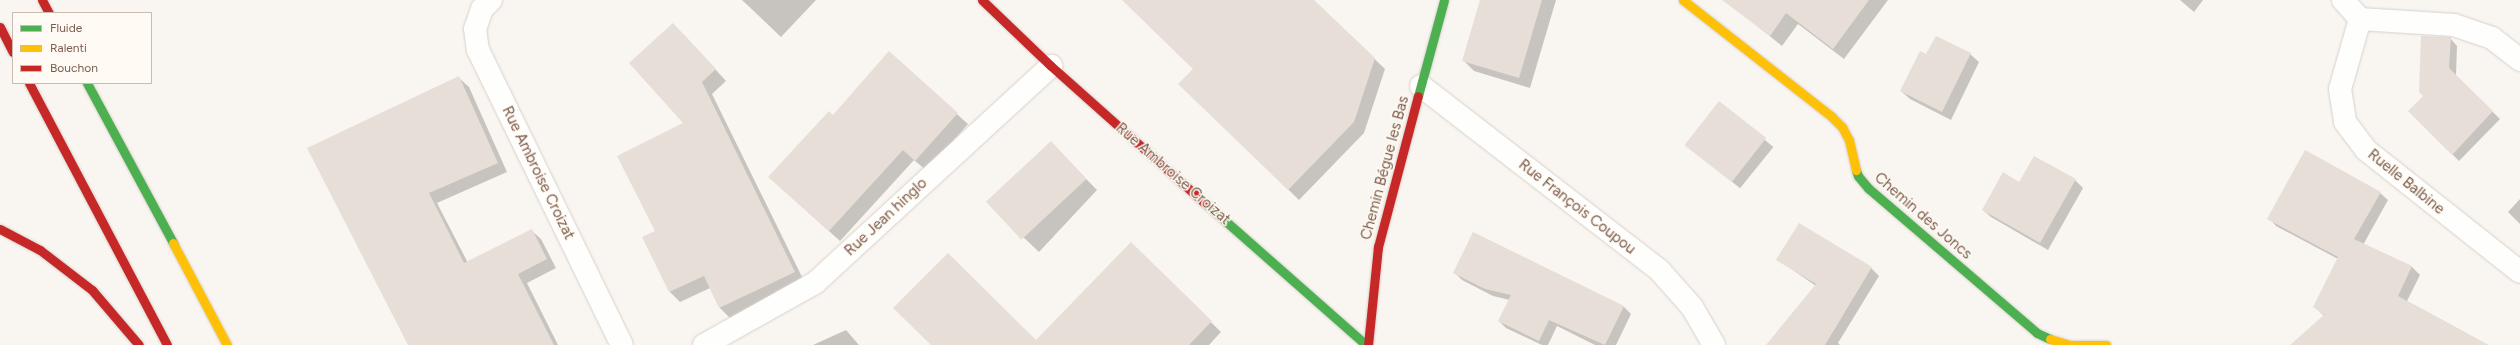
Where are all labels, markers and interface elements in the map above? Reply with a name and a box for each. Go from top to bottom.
legend [12,12,152,84]
text: Fluide [50,21,82,35]
text: Ralenti [50,41,87,55]
text: Bouchon [50,61,98,75]
street label: Chemin Bégue les Bas [1357,94,1413,242]
street label: Rue Ambroise Croizat [498,103,578,243]
street label: Rue Ambroise Croizat [1112,119,1234,229]
street label: Ruelle Balbine [2364,146,2448,218]
street label: Rue François Coupou [1515,156,1639,258]
street label: Chemin des Joncs [1871,169,1975,263]
street label: Rue Jean hinglo [841,174,931,260]

